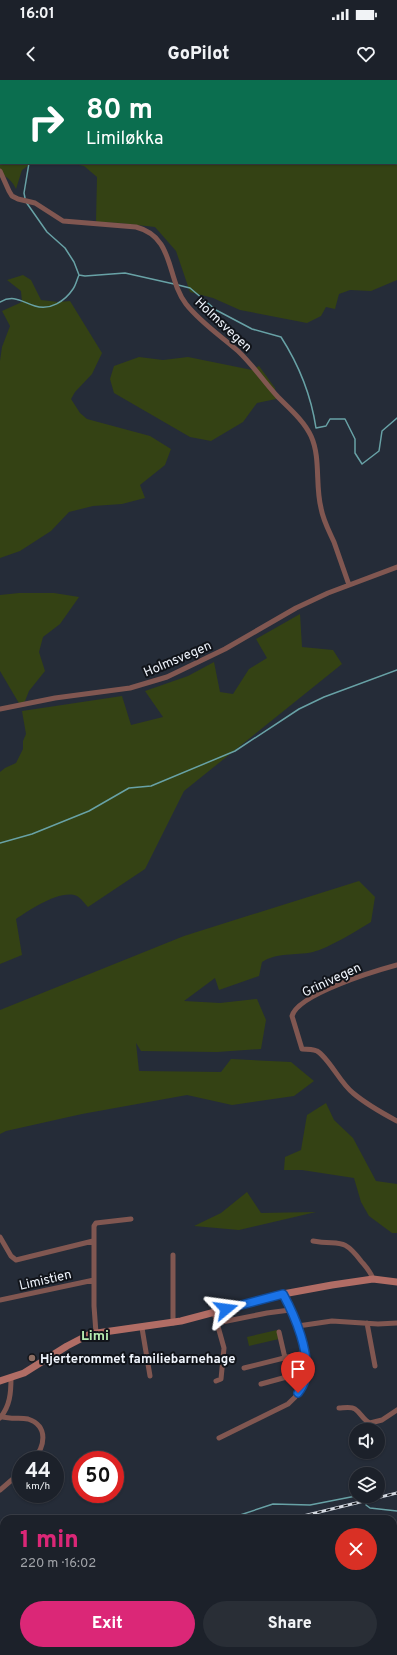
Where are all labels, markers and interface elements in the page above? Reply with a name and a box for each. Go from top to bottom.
text: 16:01 [20,5,55,24]
icon: back [20,43,42,65]
text: GoPilot [168,43,229,66]
icon: heart [355,43,377,65]
text: 80 m [86,93,153,129]
icon: right [20,96,72,148]
text: Limiløkka [86,128,163,151]
street label: Holmsvegen [191,295,254,356]
street label: Holmsvegen [141,638,214,681]
street label: Grinivegen [300,960,364,1001]
street label: Limistien [18,1267,73,1295]
position arrow [205,1288,247,1330]
district label: Limi [81,1328,109,1345]
place label: Hjerterommet familiebarnehage [40,1352,235,1368]
pin [281,1352,315,1393]
marker: Hjerterommet familiebarnehage [27,1353,37,1363]
icon: arrive [287,1358,309,1380]
map controls [349,1423,385,1503]
button: sound [349,1423,385,1459]
speed limit sign: 50 [72,1451,124,1503]
text: 44 [25,1459,51,1485]
button: layers [349,1467,385,1503]
text: km/h [26,1480,50,1493]
text: 1 min [20,1526,79,1556]
button: close [335,1528,377,1570]
text: 220 m · 16:02 [20,1556,96,1572]
button: Exit [20,1601,195,1647]
button: Share [203,1601,377,1647]

